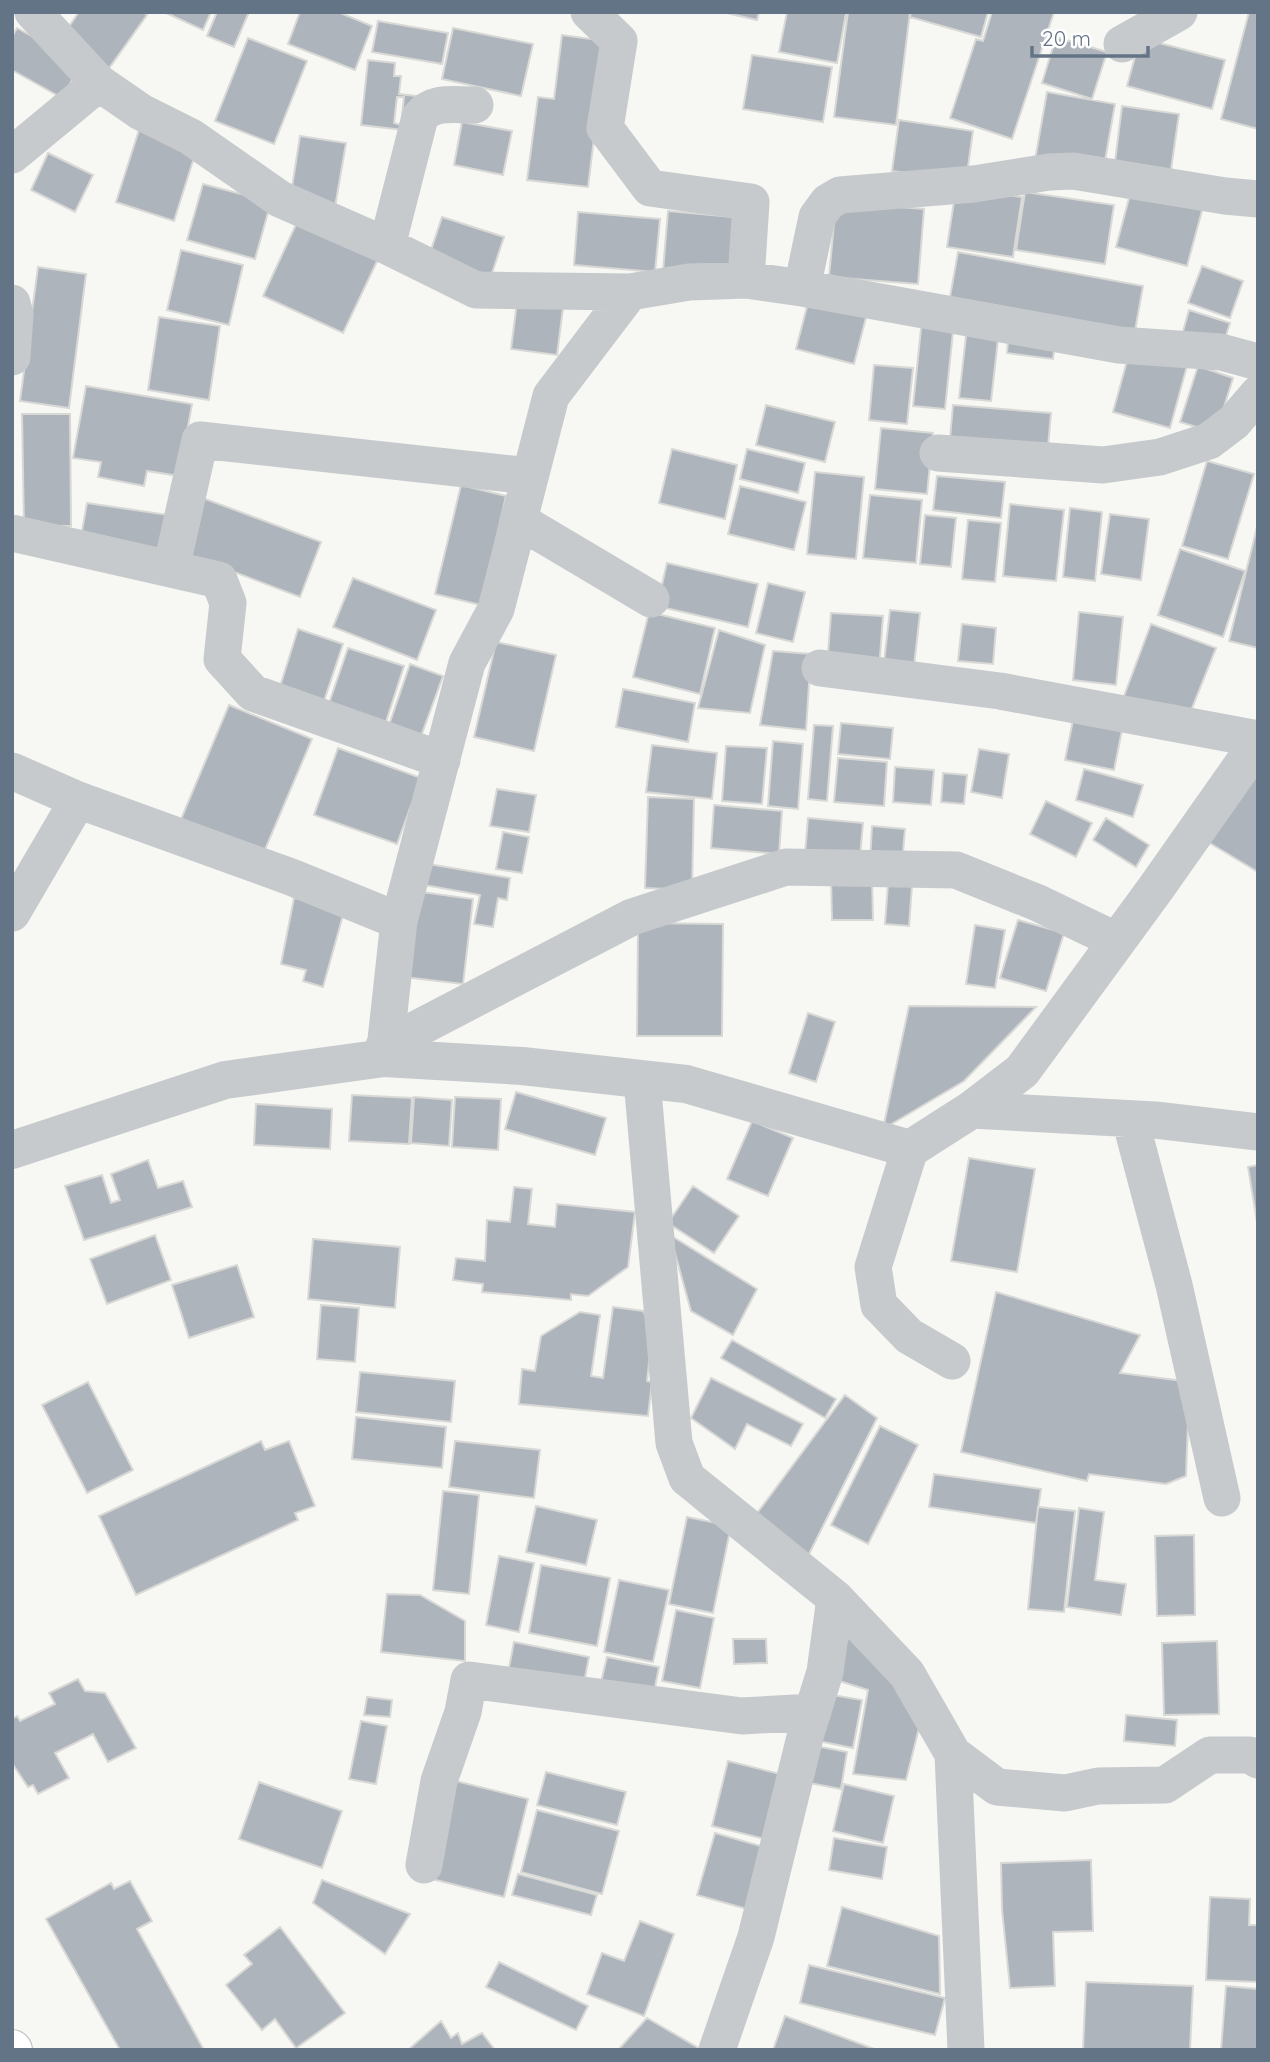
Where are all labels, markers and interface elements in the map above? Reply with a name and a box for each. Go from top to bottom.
scale bar [1032,14,1148,58]
text: 20 m [1042,25,1091,51]

